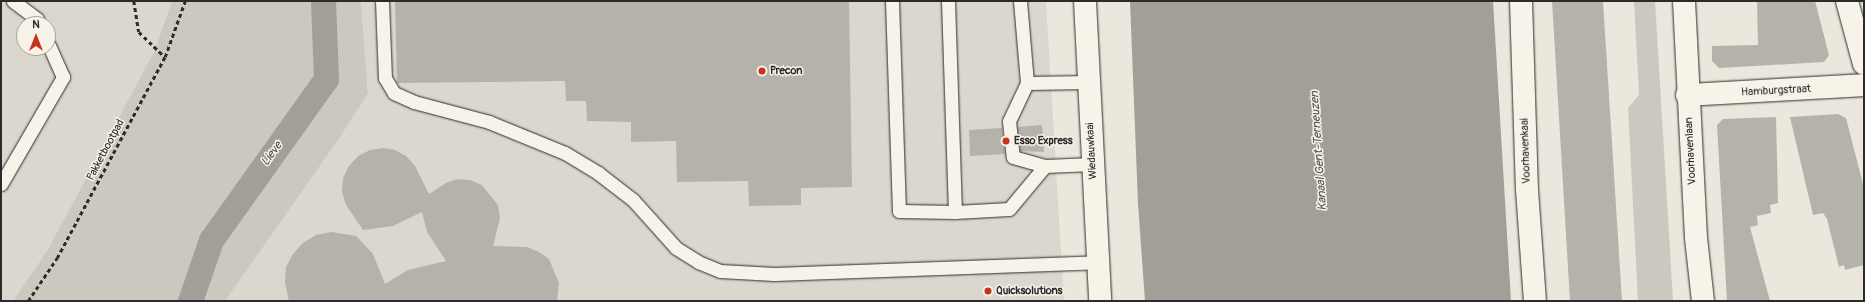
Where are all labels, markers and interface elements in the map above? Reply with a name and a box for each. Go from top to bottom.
north arrow [16,16,56,56]
text: N [32,18,40,31]
place label: Precon [770,64,803,78]
marker: Precon [757,66,767,76]
street label: Hamburgstraat [1741,83,1811,99]
water label: Kanaal Gent-Terneuzen [1308,91,1330,211]
street label: Pakketbootpad [84,117,128,183]
street label: Voorhavenlaan [1683,117,1699,185]
street label: Voorhavenkaai [1518,118,1534,184]
street label: Wiedauwkaai [1084,122,1100,180]
place label: Esso Express [1014,134,1073,148]
marker: Esso Express [1001,136,1011,146]
water label: Lieve [258,139,286,169]
place label: Quicksolutions [996,284,1062,298]
marker: Quicksolutions [983,286,993,296]

